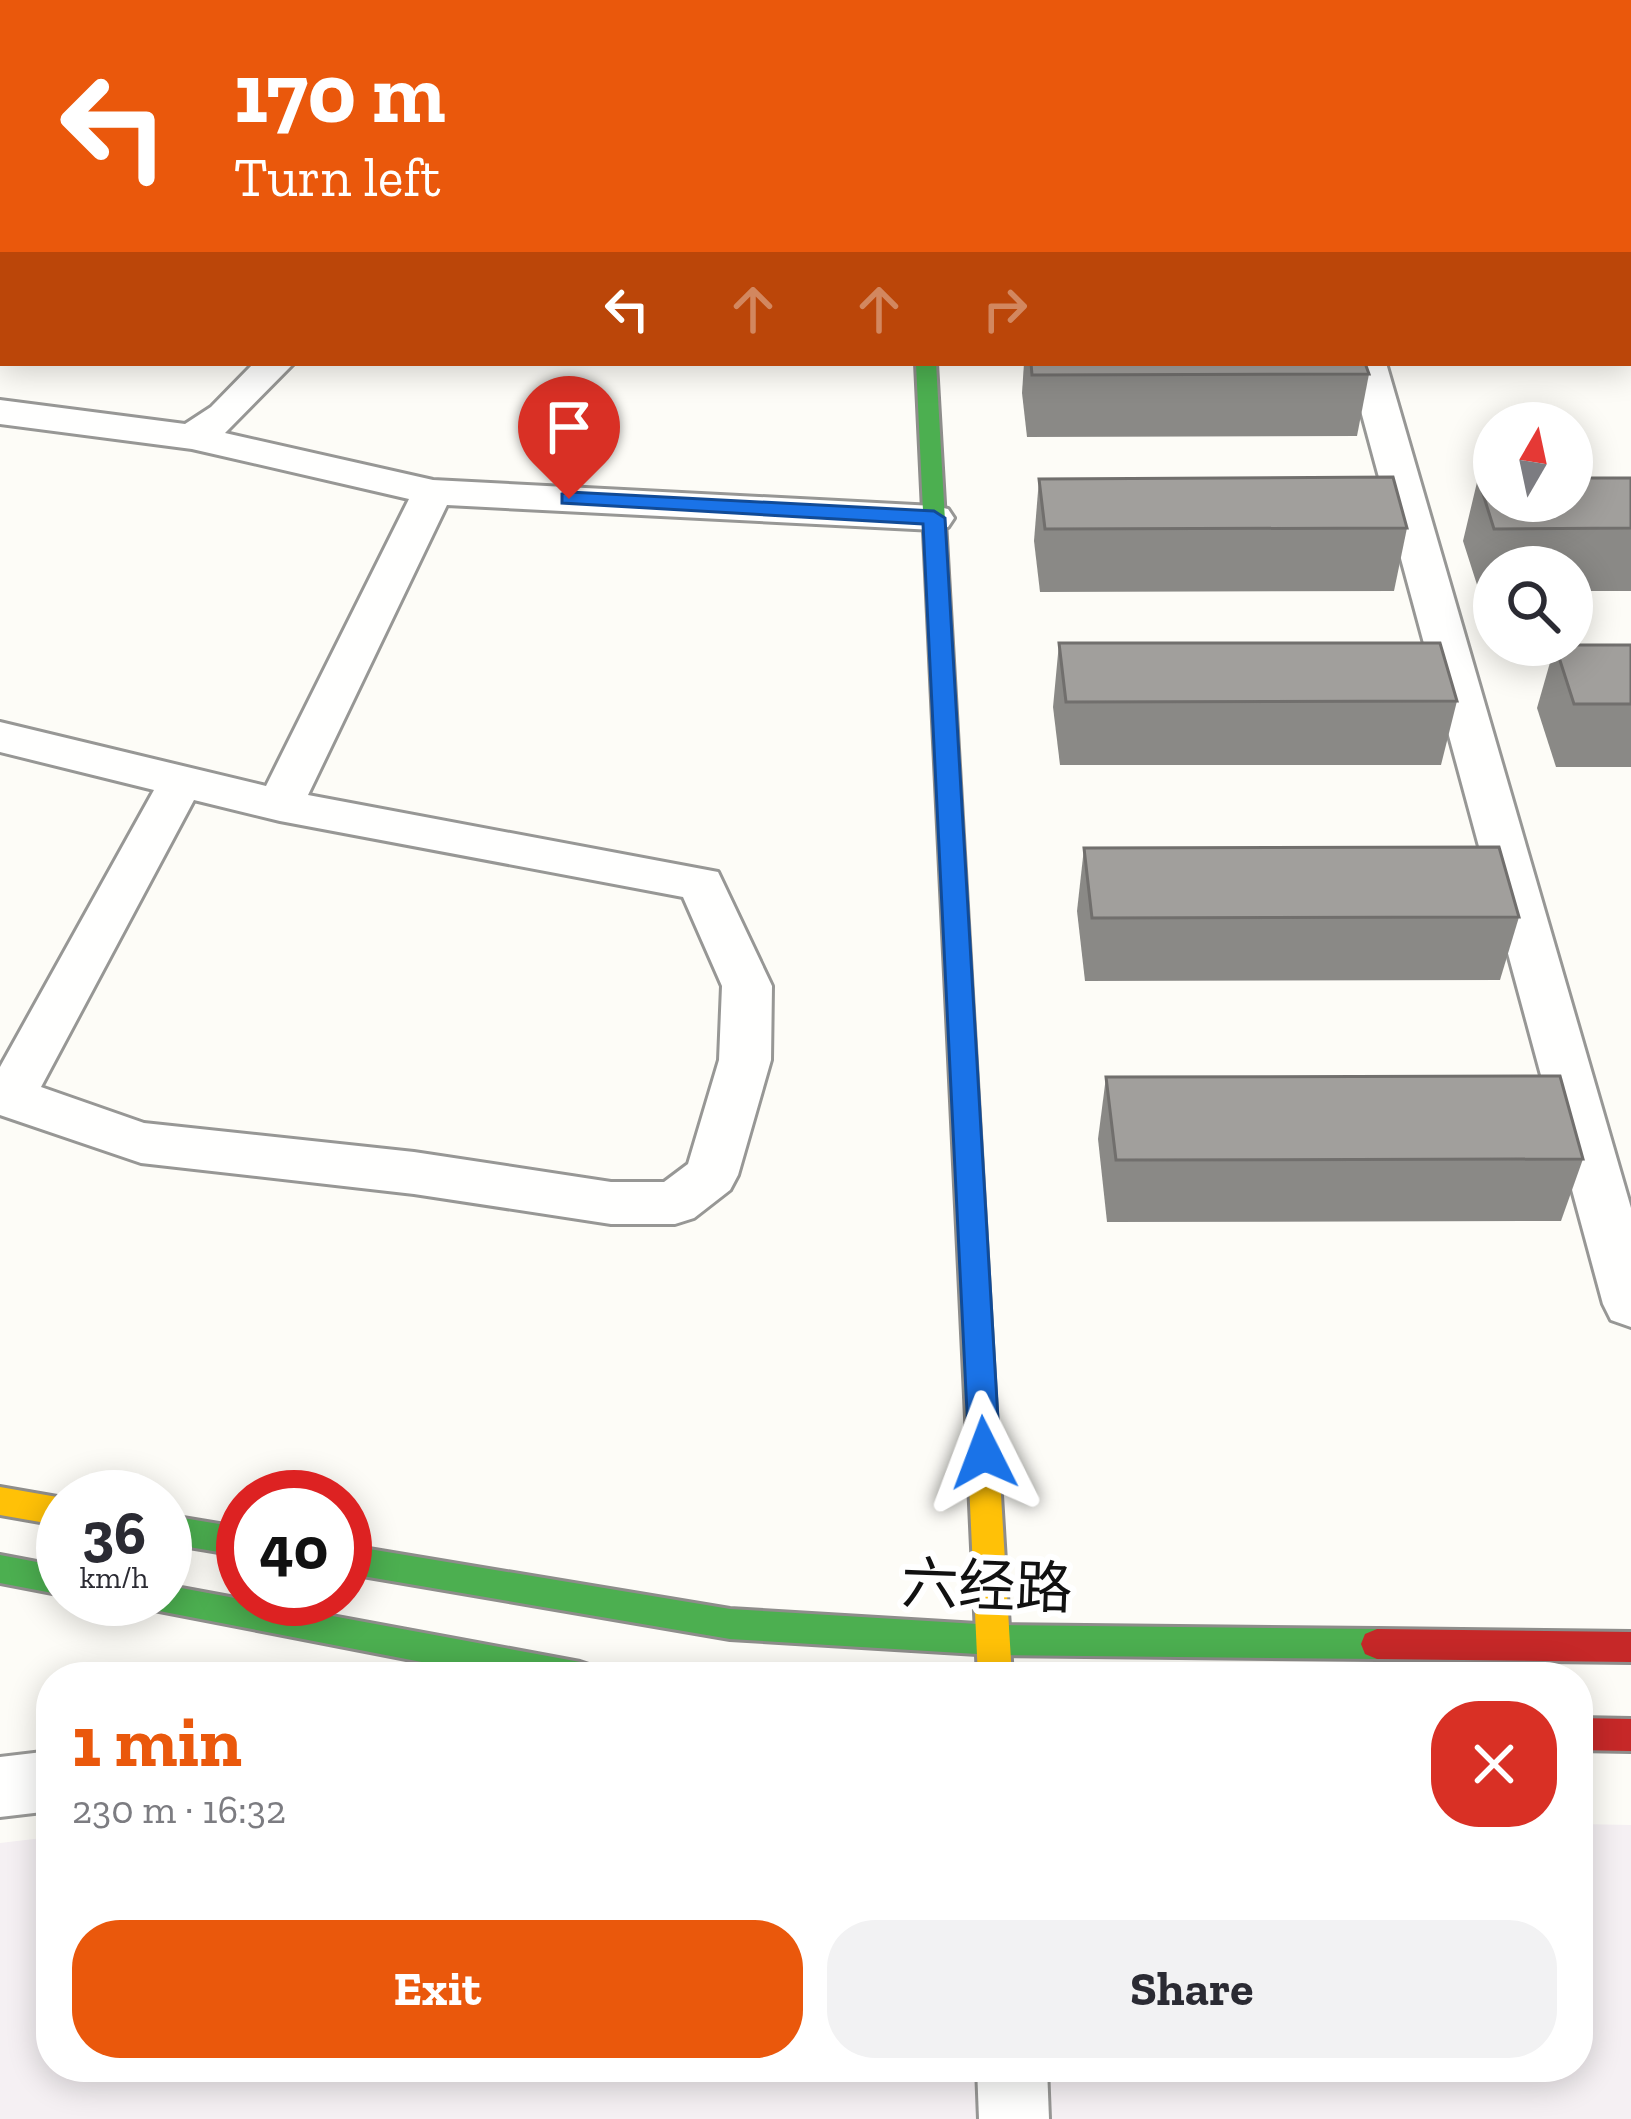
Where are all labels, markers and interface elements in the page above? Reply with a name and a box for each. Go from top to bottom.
text: 170 m [234,43,446,144]
icon: left [36,48,192,204]
text: Turn left [234,145,441,210]
icon: left [594,276,660,342]
icon: ahead [720,276,786,342]
icon: ahead [846,276,912,342]
icon: right [972,276,1038,342]
pin [518,376,620,499]
icon: arrive [536,394,602,460]
north arrow [1473,402,1593,522]
map controls [1473,402,1593,666]
button: search [1473,546,1593,666]
position arrow [921,1390,1047,1516]
speed limit sign: 40 [216,1470,372,1626]
text: 36 [82,1497,146,1569]
street label: 六经路 [900,1549,1074,1623]
text: km/h [80,1560,148,1596]
text: 1 min [72,1698,242,1784]
button: close [1431,1701,1557,1827]
text: 230 m · 16:32 [72,1786,286,1833]
button: Exit [72,1920,803,2058]
button: Share [827,1920,1557,2058]

